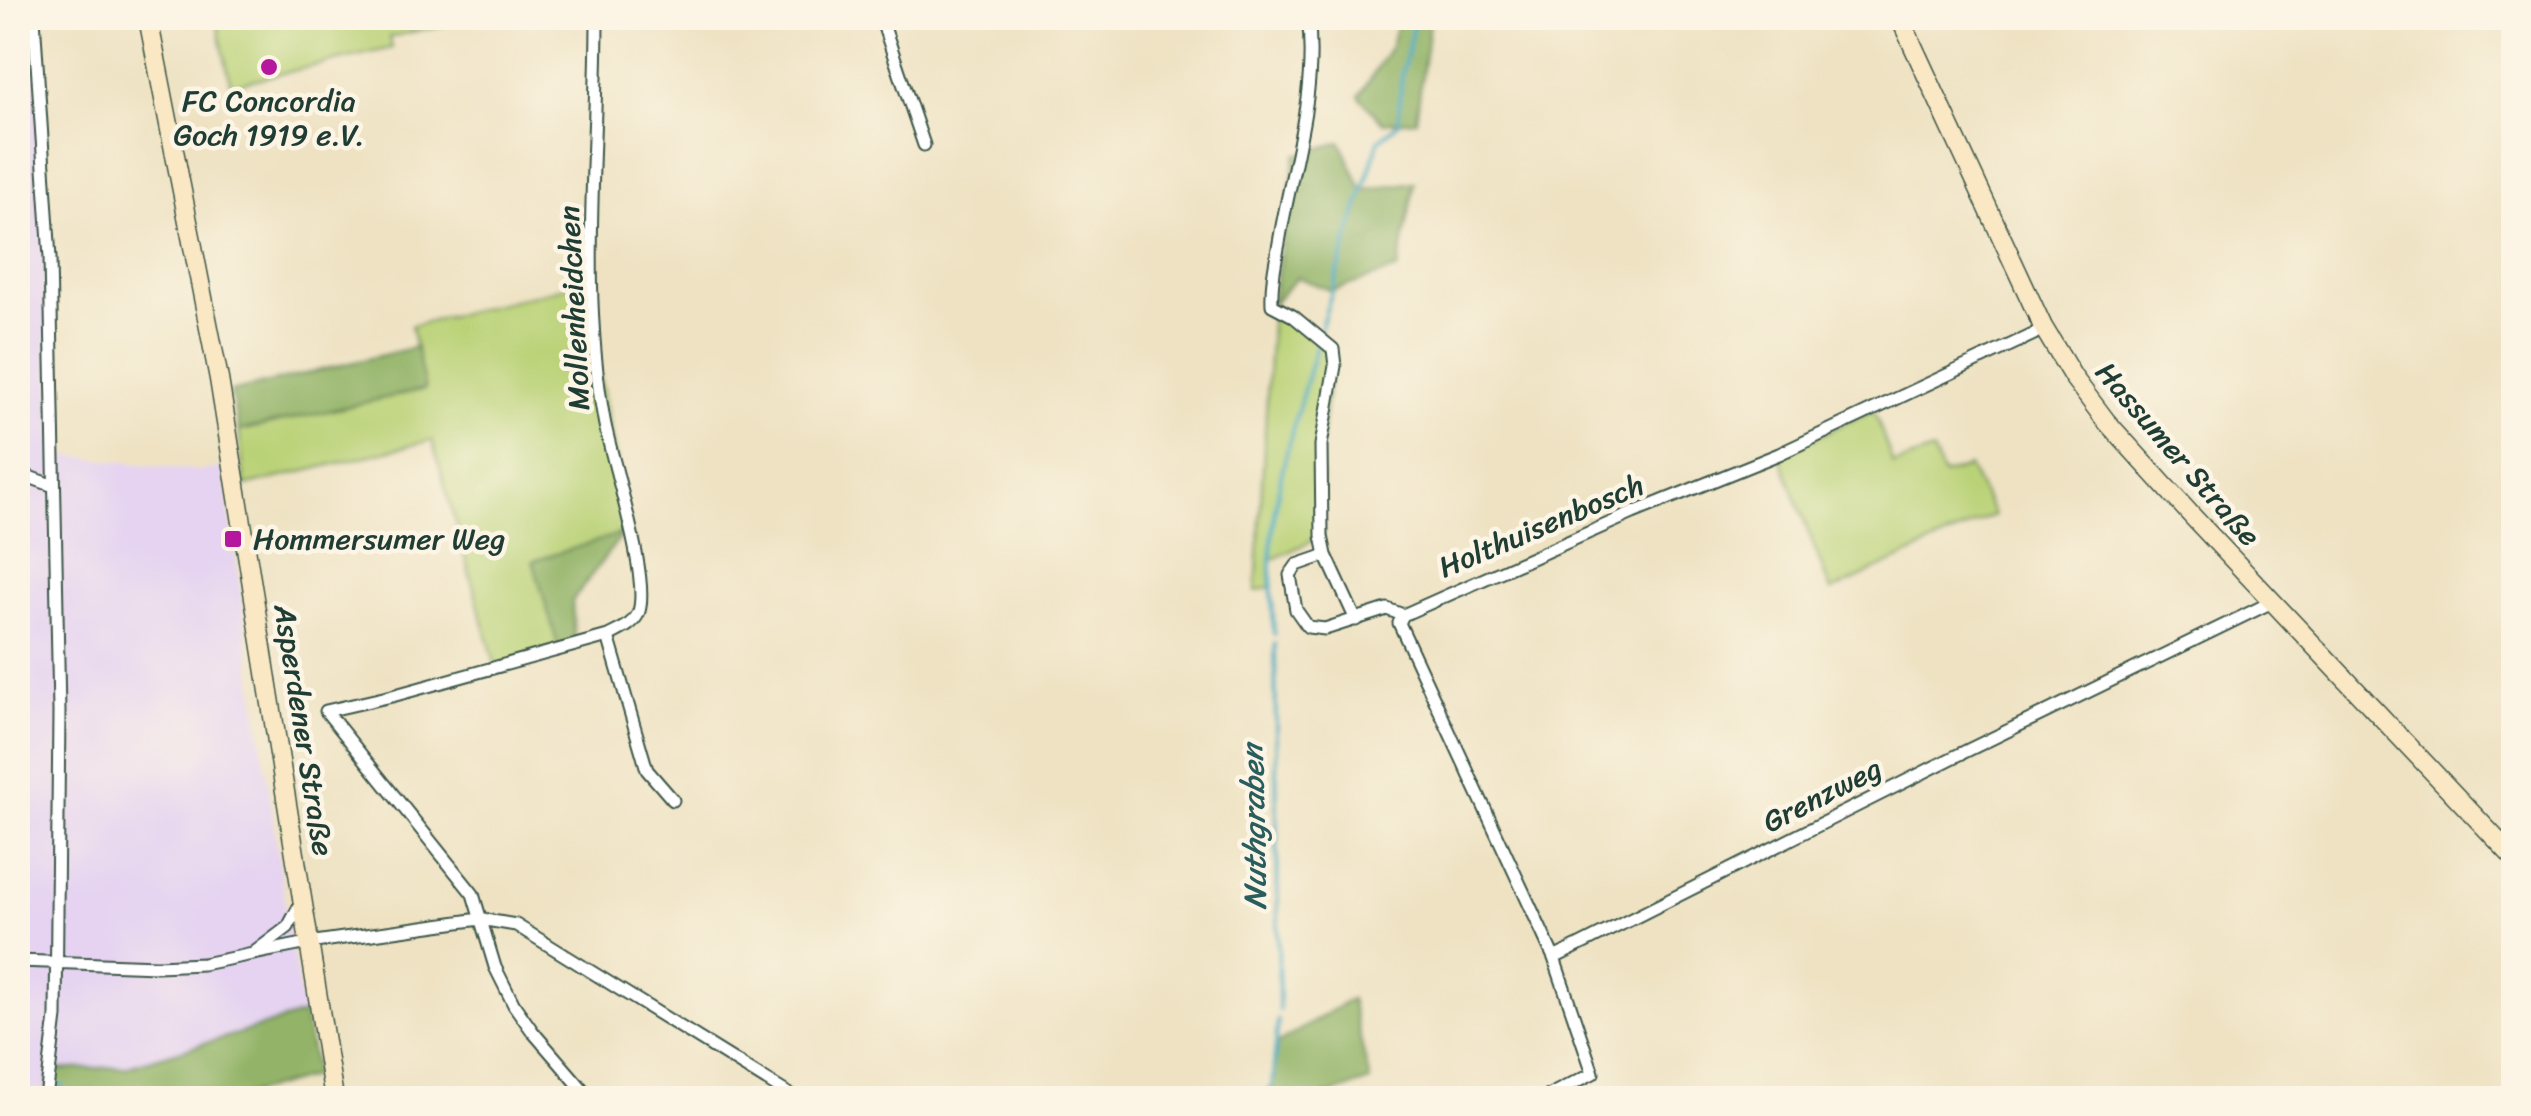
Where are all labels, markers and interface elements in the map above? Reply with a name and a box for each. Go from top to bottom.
marker: FC Concordia Goch 1919 e.V. [258,56,280,78]
place label: FC Concordia Goch 1919 e.V. [173,74,365,162]
street label: Mollenheidchen [542,204,606,412]
street label: Hassumer Straße [2081,348,2275,560]
street label: Holthuisenbosch [1429,458,1653,594]
place label: Hommersumer Weg [253,512,505,566]
marker: Hommersumer Weg [222,528,244,550]
street label: Asperdener Straße [257,599,351,860]
water label: Nuthgraben [1224,740,1284,910]
street label: Grenzweg [1753,742,1891,848]

